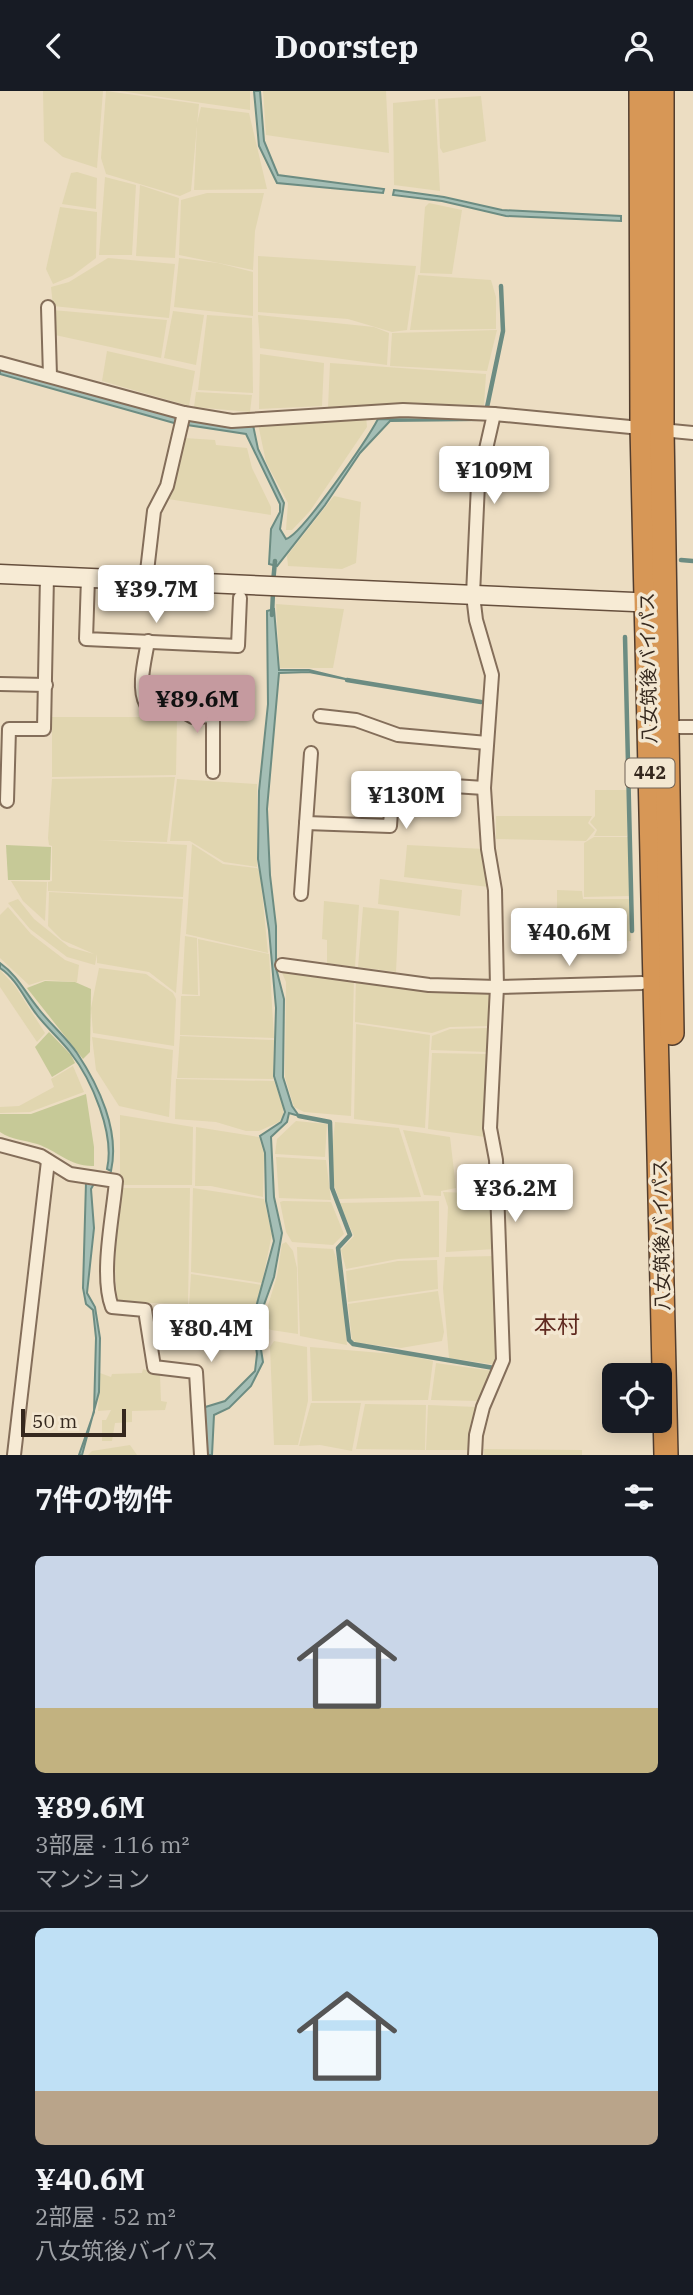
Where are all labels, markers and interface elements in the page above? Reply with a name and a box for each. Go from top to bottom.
text: Doorstep [275,25,418,67]
icon: back [35,27,73,65]
icon: person [620,27,658,65]
pin: ¥109M [445,447,543,506]
text: ¥109M [455,454,533,484]
pin: ¥39.7M [99,566,213,625]
text: ¥39.7M [114,573,198,603]
street label: 八女筑後バイパス [635,592,661,744]
pin: ¥89.6M [140,675,254,735]
text: ¥89.6M [155,683,239,713]
road number: 442 [626,759,674,787]
pin: ¥130M [357,771,455,831]
text: ¥130M [367,779,445,809]
pin: ¥40.6M [512,909,626,968]
text: ¥40.6M [527,916,611,946]
street label: 八女筑後バイパス [648,1159,674,1311]
pin: ¥36.2M [458,1165,572,1224]
text: ¥36.2M [473,1172,557,1202]
pin: ¥80.4M [154,1305,268,1364]
district label: 本村 [534,1309,580,1339]
text: ¥80.4M [169,1312,253,1342]
map controls [602,1363,672,1433]
button: locate [602,1363,672,1433]
scale bar [21,1406,126,1438]
text: 50 m [32,1409,77,1433]
icon: filters [620,1478,658,1516]
text: 7件の物件 [35,1479,173,1518]
icon: home [284,1601,410,1727]
text: ¥89.6M [35,1787,145,1826]
text: 3部屋 · 116 m² [35,1829,190,1859]
text: マンション [35,1863,150,1893]
icon: home [284,1973,410,2099]
text: ¥40.6M [35,2159,145,2198]
text: 2部屋 · 52 m² [35,2201,176,2231]
text: 八女筑後バイパス [35,2235,219,2265]

